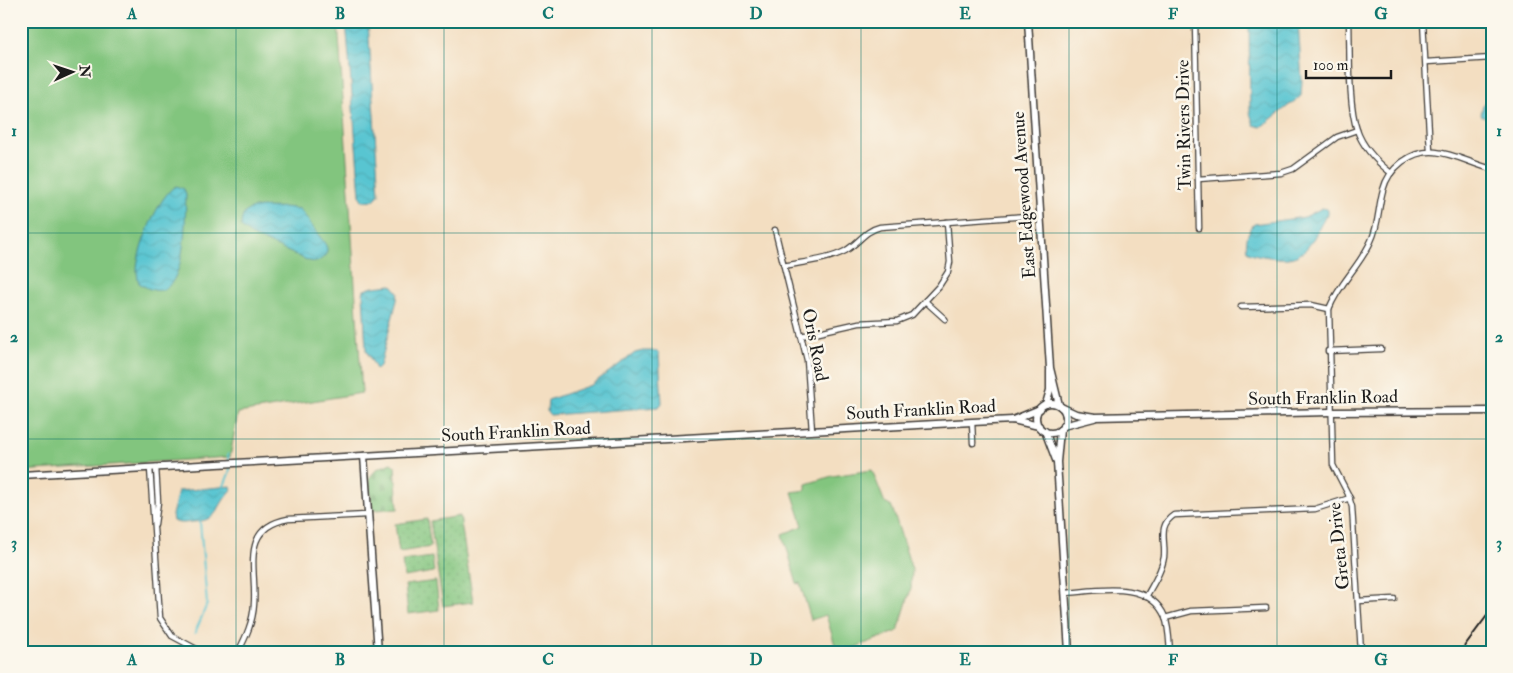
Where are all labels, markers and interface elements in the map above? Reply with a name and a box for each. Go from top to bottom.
text: A [126,4,138,24]
text: B [335,4,345,24]
text: C [542,4,554,24]
text: D [749,4,763,24]
text: E [959,4,971,24]
text: F [1168,4,1178,24]
text: G [1374,4,1388,24]
north arrow [48,48,98,98]
scale bar [1306,48,1390,80]
text: 100 m [1313,56,1349,75]
street label: Twin Rivers Drive [1171,59,1197,191]
text: N [76,64,93,79]
street label: East Edgewood Avenue [1007,110,1041,279]
text: 1 [11,121,17,141]
text: 1 [1496,121,1502,141]
street label: Oris Road [797,307,833,384]
text: 2 [10,327,18,347]
text: 2 [1495,327,1503,347]
street label: South Franklin Road [1248,385,1398,411]
street label: South Franklin Road [846,395,997,425]
street label: South Franklin Road [441,417,592,447]
street label: Greta Drive [1323,501,1355,591]
text: 3 [11,533,17,553]
text: 3 [1496,533,1502,553]
text: A [126,650,138,670]
text: B [335,650,345,670]
text: C [542,650,554,670]
text: D [749,650,763,670]
text: E [959,650,971,670]
text: F [1168,650,1178,670]
text: G [1374,650,1388,670]

